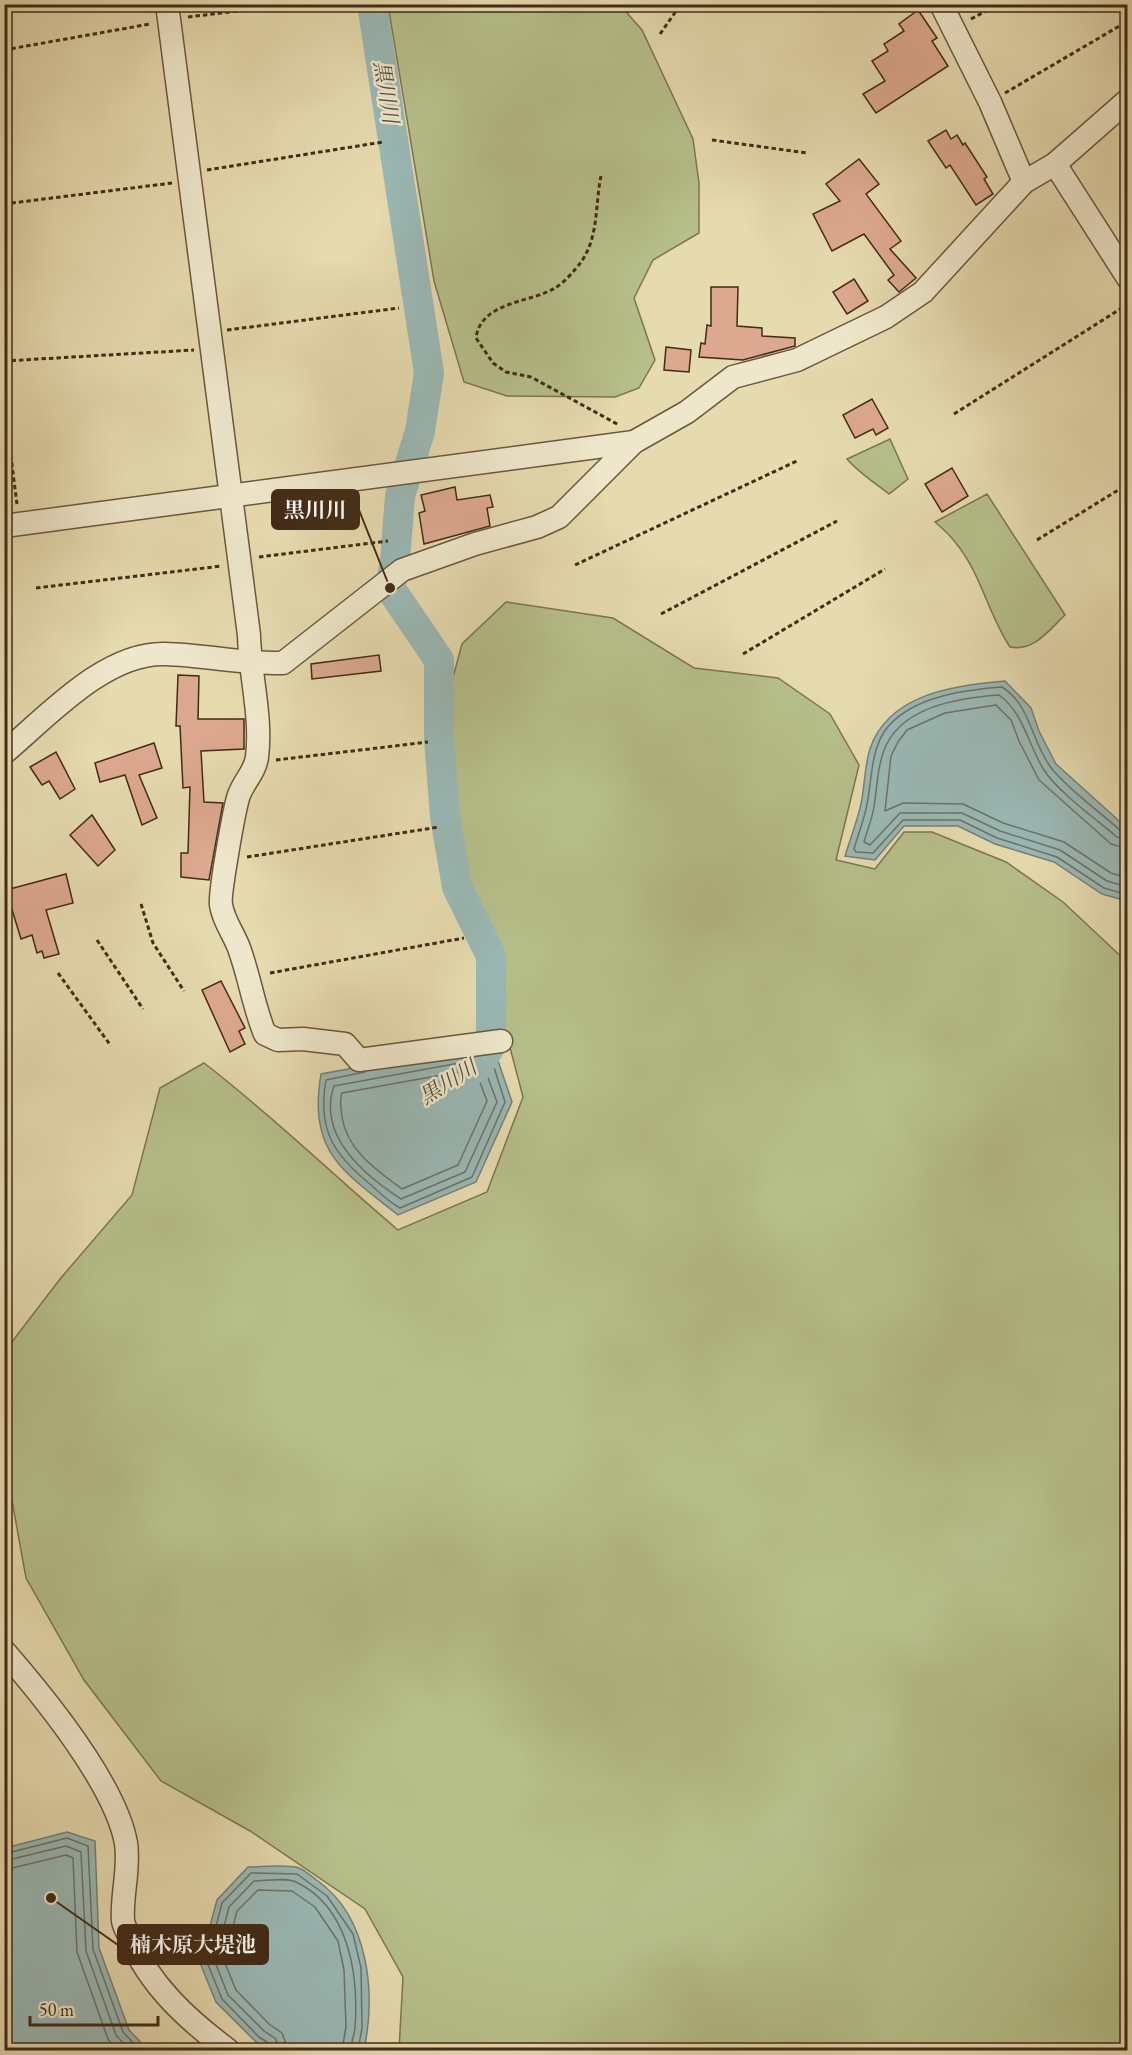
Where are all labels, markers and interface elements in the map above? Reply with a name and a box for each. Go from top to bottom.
water label: 黒川川 [368,59,405,127]
callout: 黒川川 [272,490,359,529]
text: 黒川川 [284,496,347,523]
water label: 黒川川 [414,1052,483,1110]
callout: 楠木原大堤池 [118,1925,268,1964]
text: 楠木原大堤池 [130,1931,256,1958]
scale bar [30,1989,158,2027]
text: 50 m [39,1998,74,2021]

